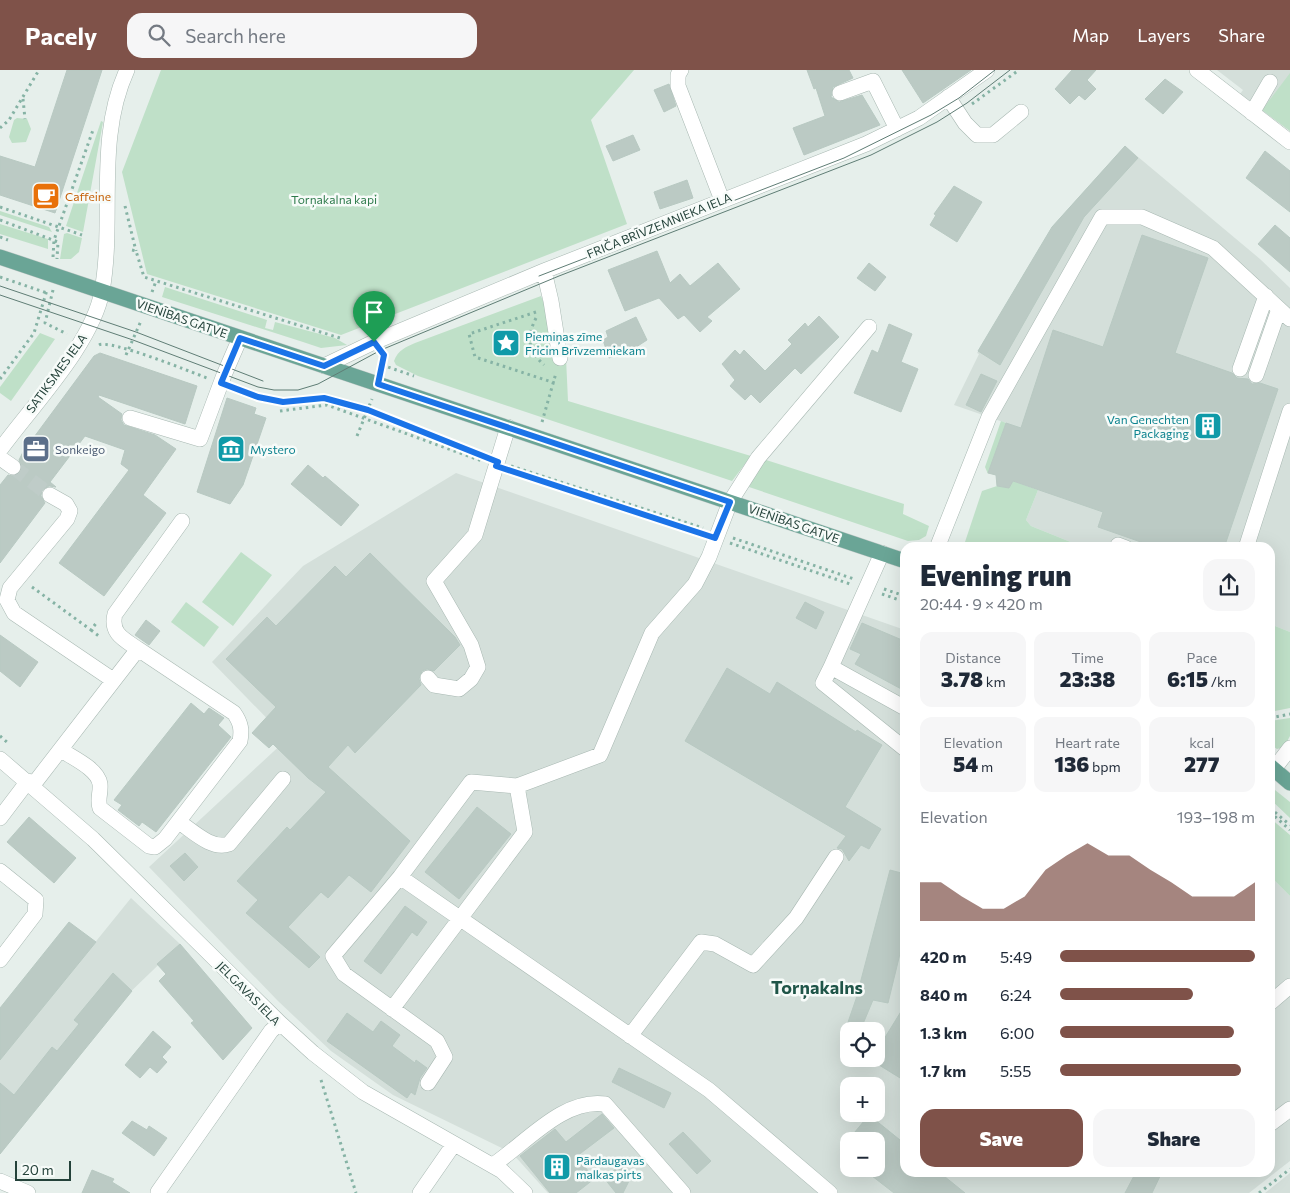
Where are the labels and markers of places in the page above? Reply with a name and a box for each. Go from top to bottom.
cafe icon: Caffeine [31,181,61,211]
place label: Caffeine [65,189,111,203]
pin [353,291,395,342]
place icon: Piemiņas zīme Fricim Brīvzemniekam [491,328,521,358]
place label: Piemiņas zīme Fricim Brīvzemniekam [525,329,645,357]
building icon: Van Genechten Packaging [1193,411,1223,441]
place label: Van Genechten Packaging [1107,412,1189,440]
office icon: Sonkeigo [21,434,51,464]
museum icon: Mystero [216,434,246,464]
place label: Sonkeigo [55,442,105,456]
place label: Mystero [250,442,296,456]
building icon: Pārdaugavas malkas pirts [542,1152,572,1182]
place label: Pārdaugavas malkas pirts [576,1153,645,1181]

